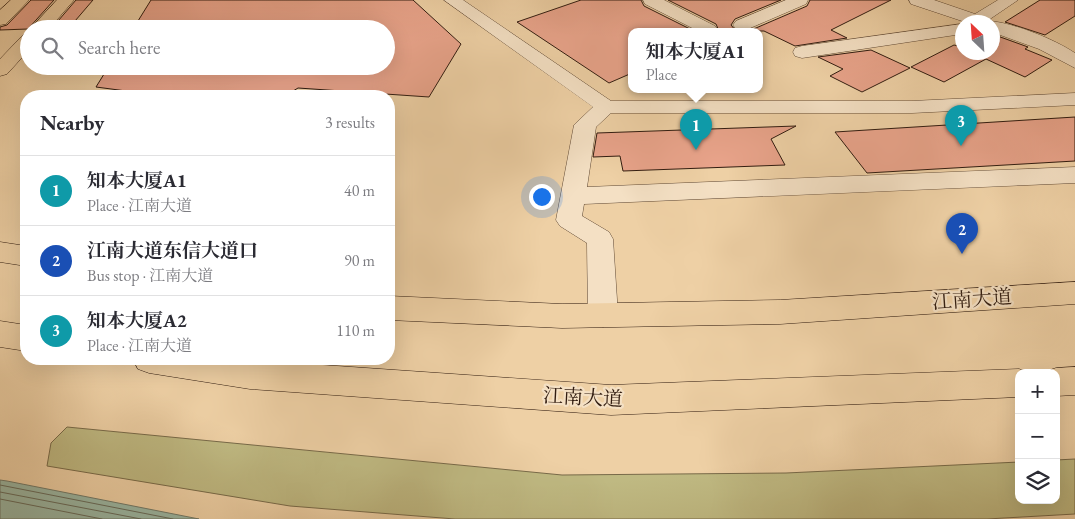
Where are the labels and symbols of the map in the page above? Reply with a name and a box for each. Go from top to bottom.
north arrow [955,15,1000,60]
pin: 3 [945,105,977,146]
pin: 1 [680,109,712,150]
your location [529,184,555,210]
pin: 2 [946,213,978,254]
street label: 江南大道 [931,283,1013,315]
street label: 江南大道 [542,382,624,412]

